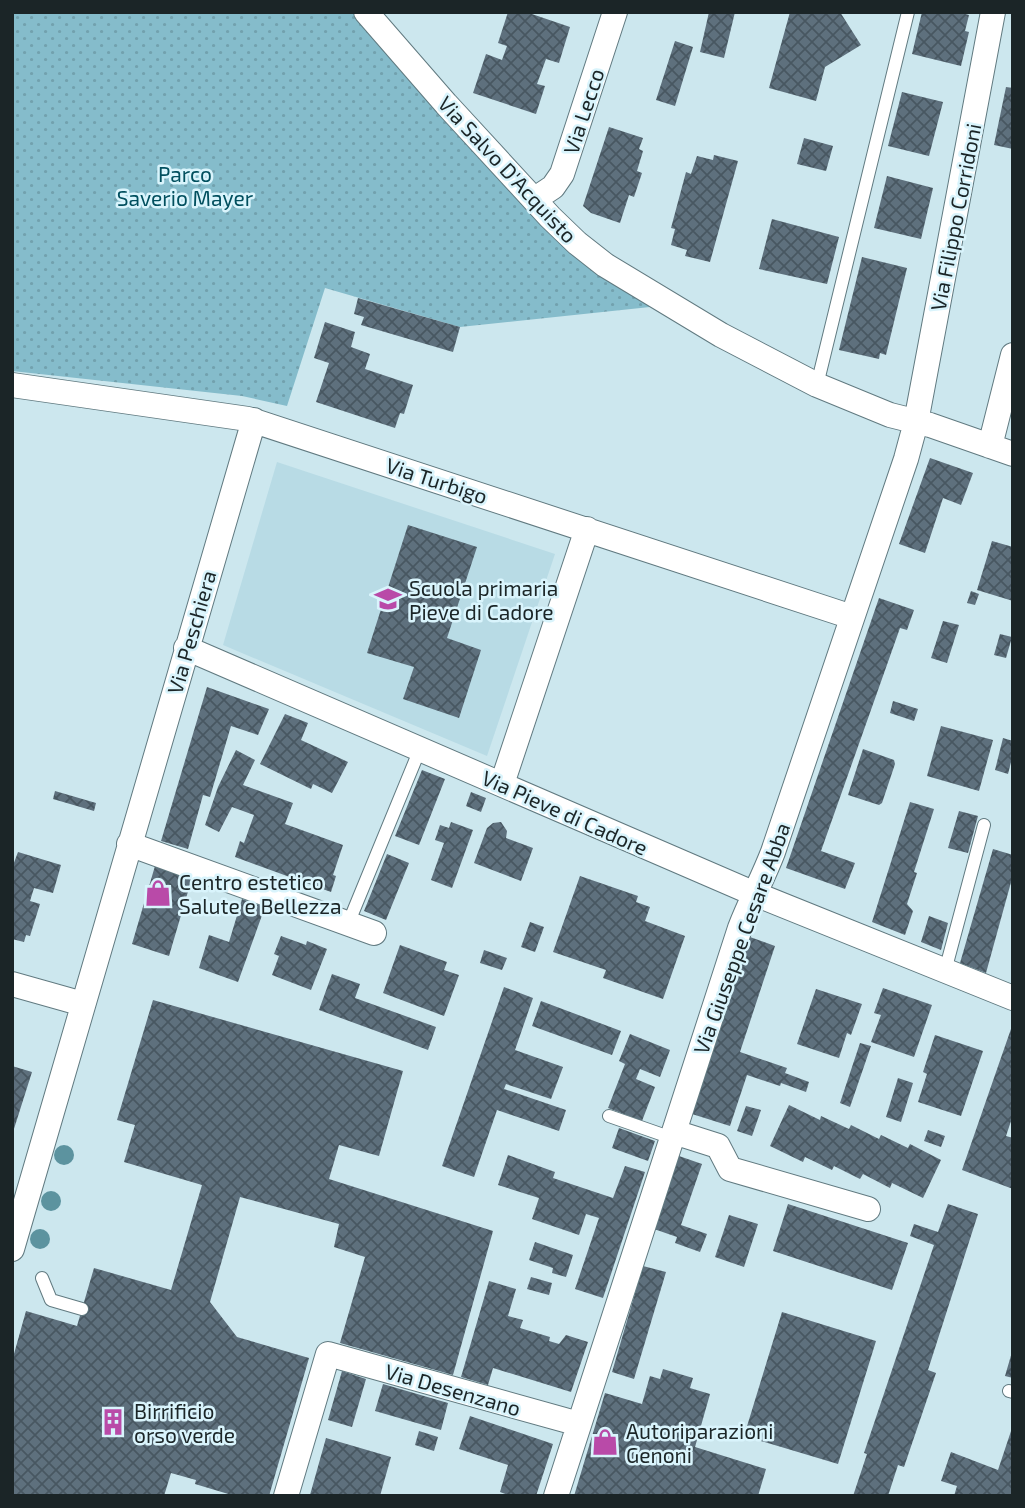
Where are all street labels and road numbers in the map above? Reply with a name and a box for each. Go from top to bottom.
street label: Via Lecco [557,65,609,157]
street label: Via Salvo D'Acquisto [434,90,582,248]
street label: Via Filippo Corridoni [925,121,985,313]
street label: Via Turbigo [383,452,491,508]
street label: Via Peschiera [161,567,221,697]
street label: Via Pieve di Cadore [478,764,652,860]
street label: Via Giuseppe Cesare Abba [687,819,795,1057]
street label: Via Desenzano [382,1358,524,1420]

